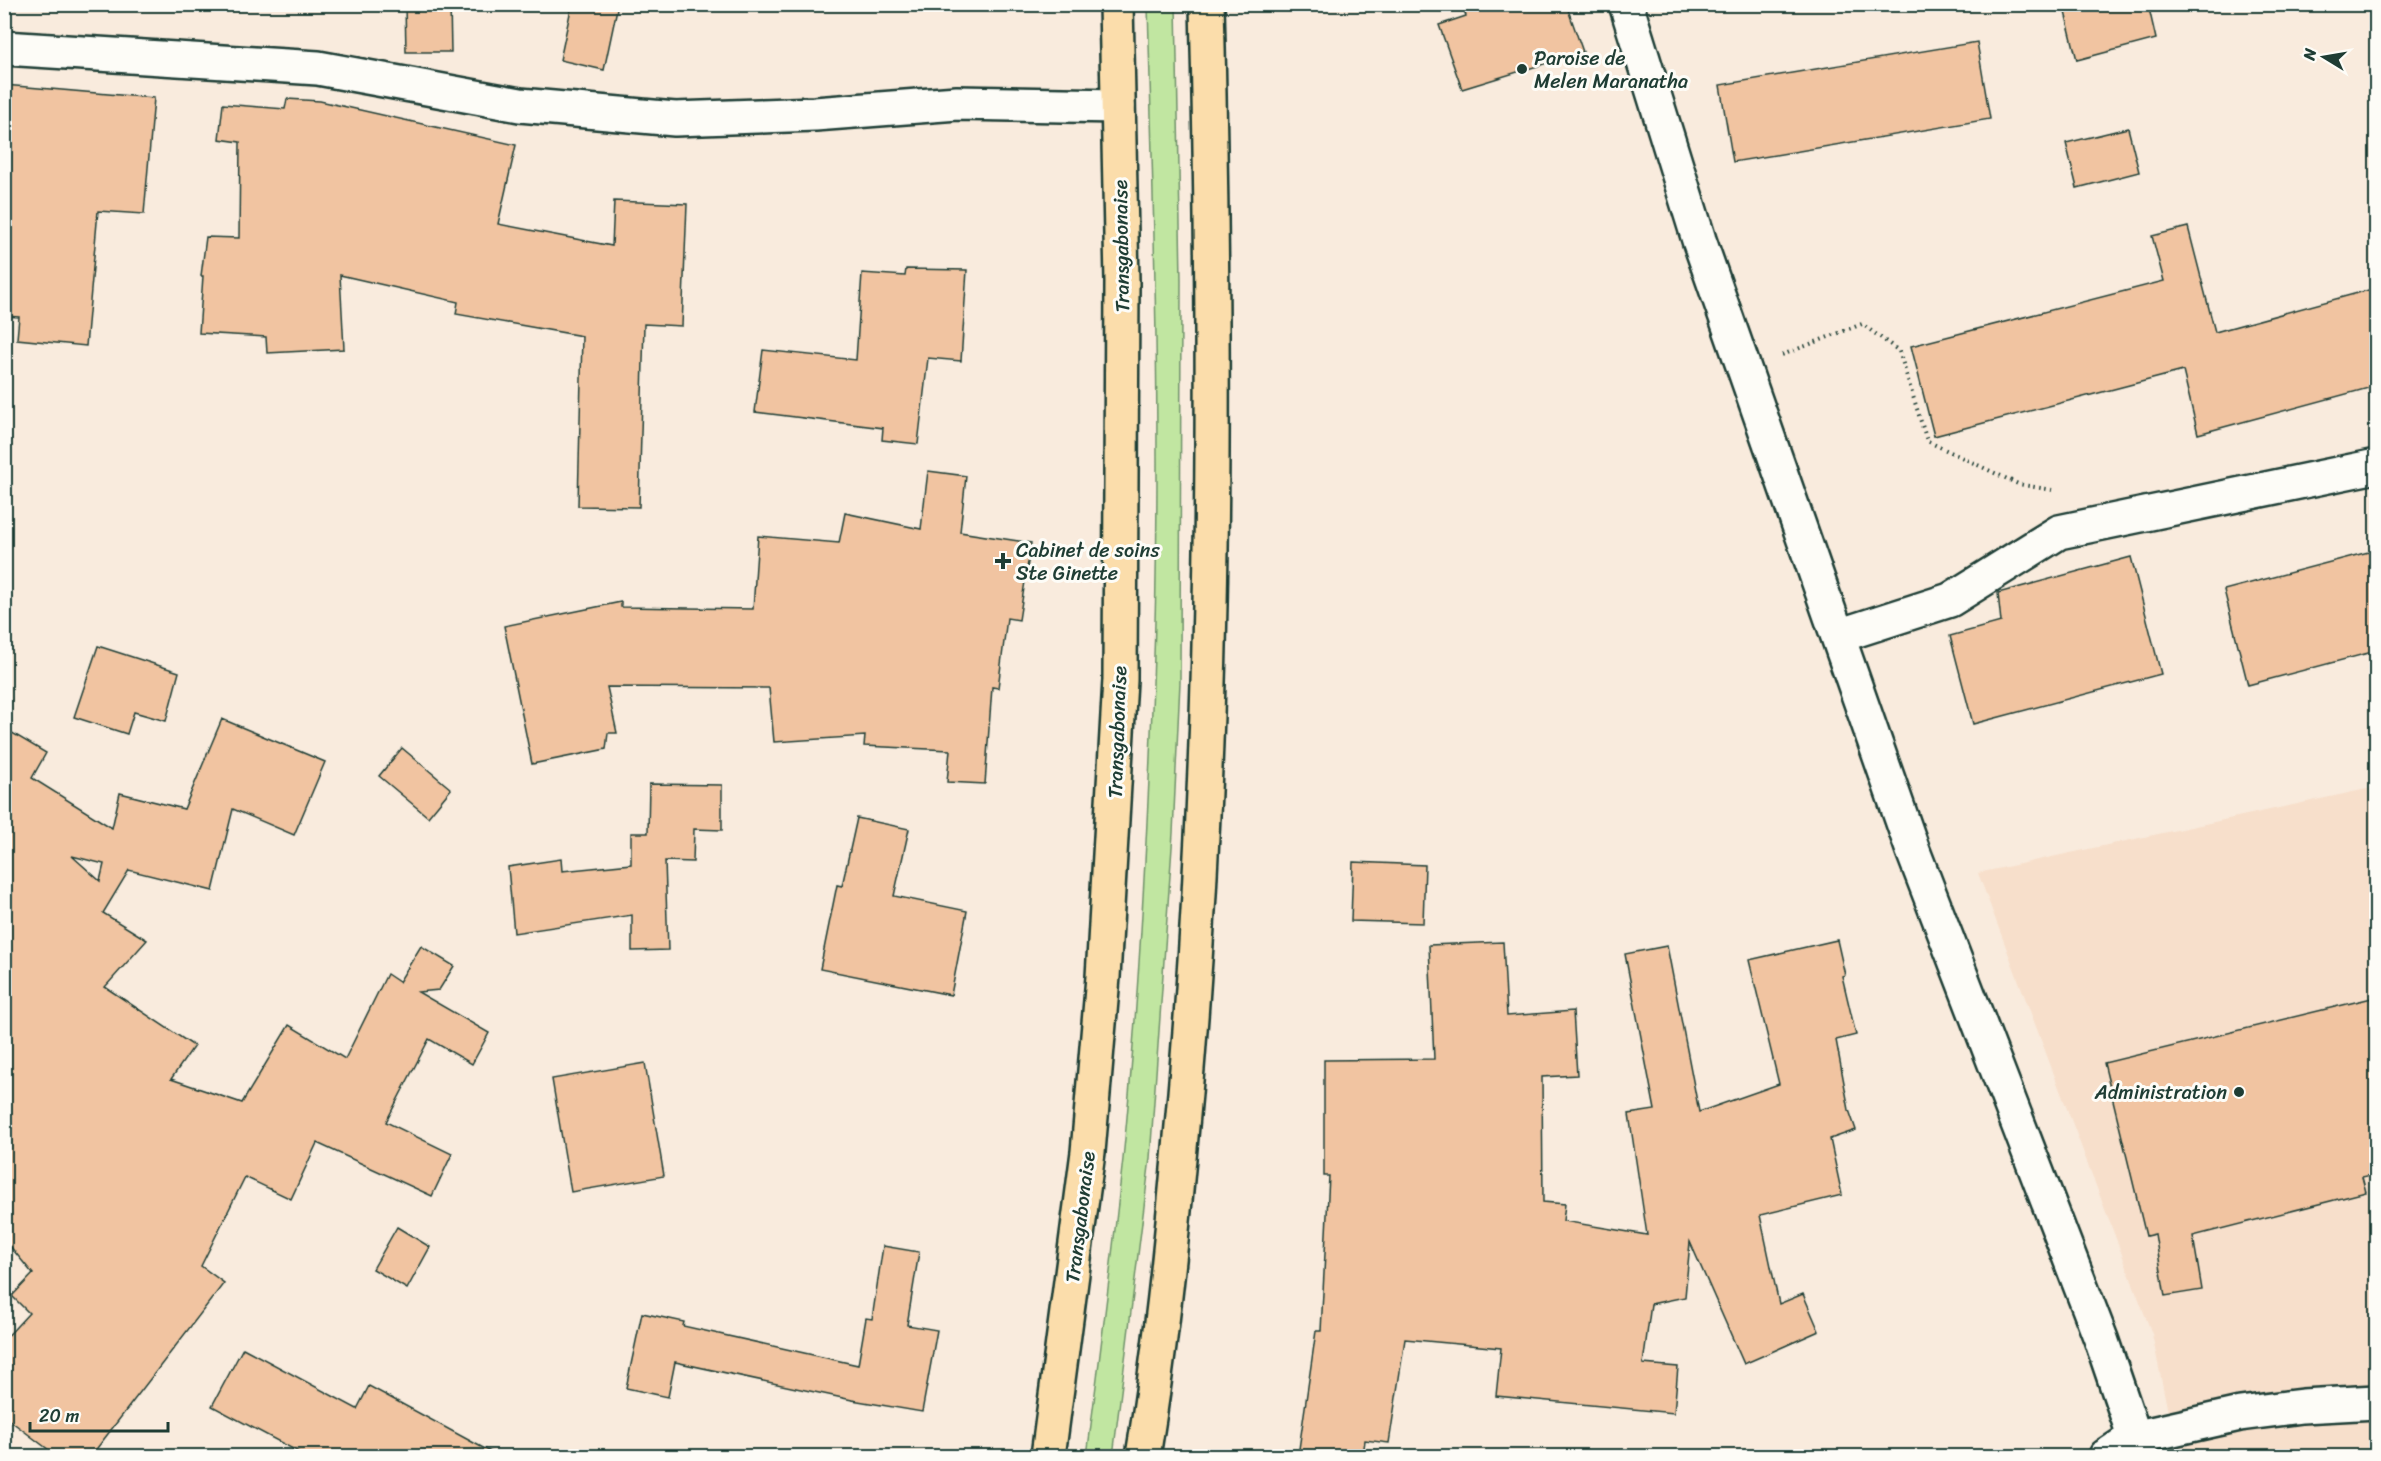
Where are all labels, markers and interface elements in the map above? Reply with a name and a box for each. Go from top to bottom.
north arrow [2294,27,2354,87]
place label: Paroise de Melen Maranatha [1534,41,1688,99]
text: N [2294,45,2325,63]
marker: Paroise de Melen Maranatha [1515,62,1529,76]
street label: Transgabonaise [1103,179,1140,313]
place label: Cabinet de soins Ste Ginette [1016,533,1160,591]
marker: Cabinet de soins Ste Ginette [994,552,1012,570]
street label: Transgabonaise [1098,665,1137,799]
place label: Administration [2094,1075,2227,1110]
marker: Administration [2232,1085,2246,1099]
street label: Transgabonaise [1055,1149,1106,1285]
scale bar [30,1395,168,1433]
text: 20 m [39,1400,79,1432]

